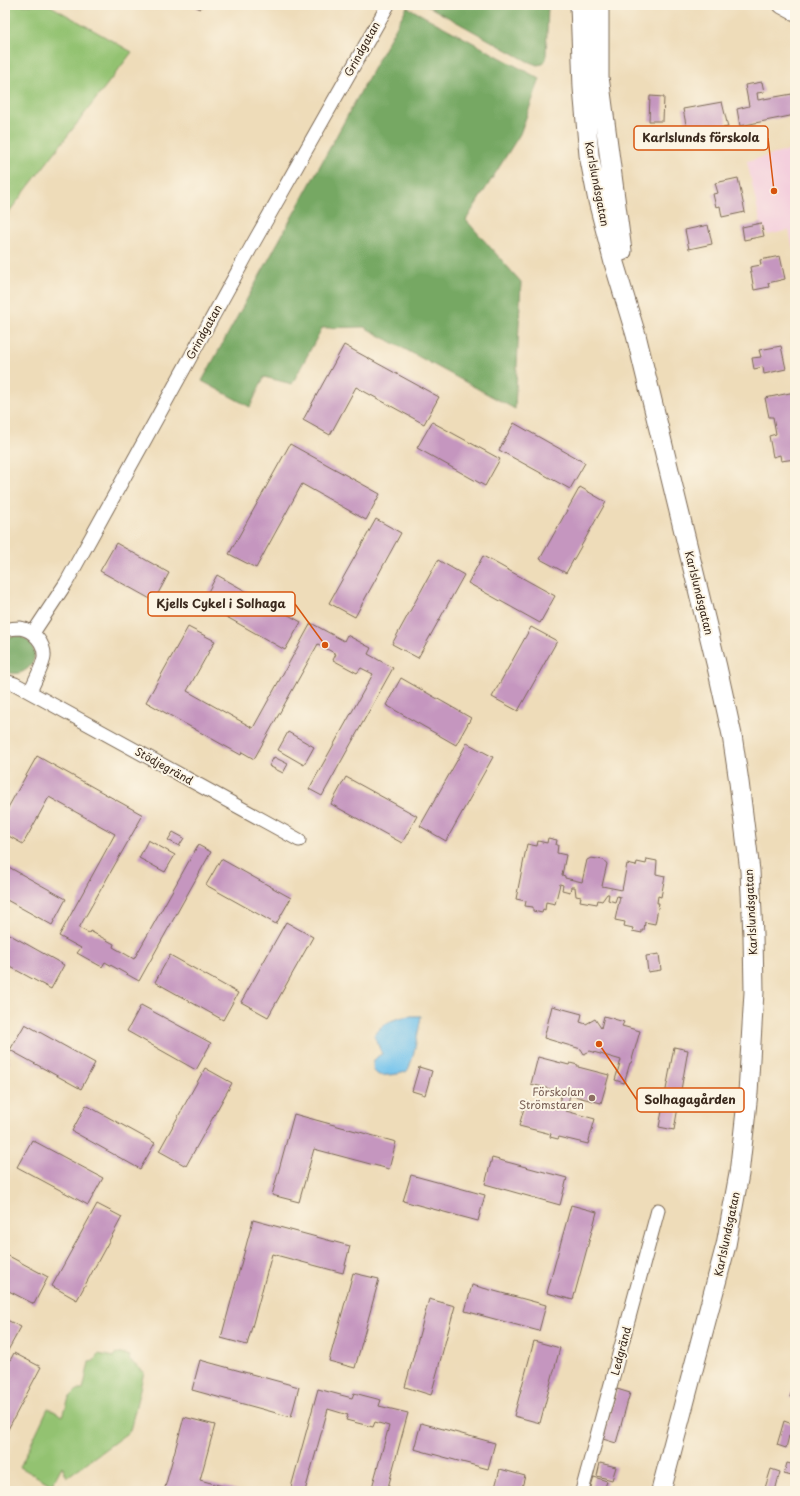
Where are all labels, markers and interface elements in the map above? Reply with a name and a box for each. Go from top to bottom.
street label: Grindgatan [339,18,384,79]
callout: Karlslunds förskola [634,126,768,150]
text: Karlslunds förskola [642,128,760,146]
street label: Karlslundsgatan [581,140,614,228]
street label: Grindgatan [181,301,226,362]
street label: Karlslundsgatan [681,549,718,637]
callout: Kjells Cykel i Solhaga [148,592,295,616]
text: Kjells Cykel i Solhaga [156,594,286,612]
street label: Stödjegränd [132,743,197,789]
street label: Karlslundsgatan [740,869,761,955]
place label: Förskolan Strömstaren [519,1083,584,1113]
callout: Solhagagården [637,1088,744,1112]
text: Solhagagården [644,1090,736,1108]
marker: Förskolan Strömstaren [587,1093,597,1103]
street label: Karlslundsgatan [709,1190,744,1278]
street label: Ledgränd [606,1324,635,1377]

